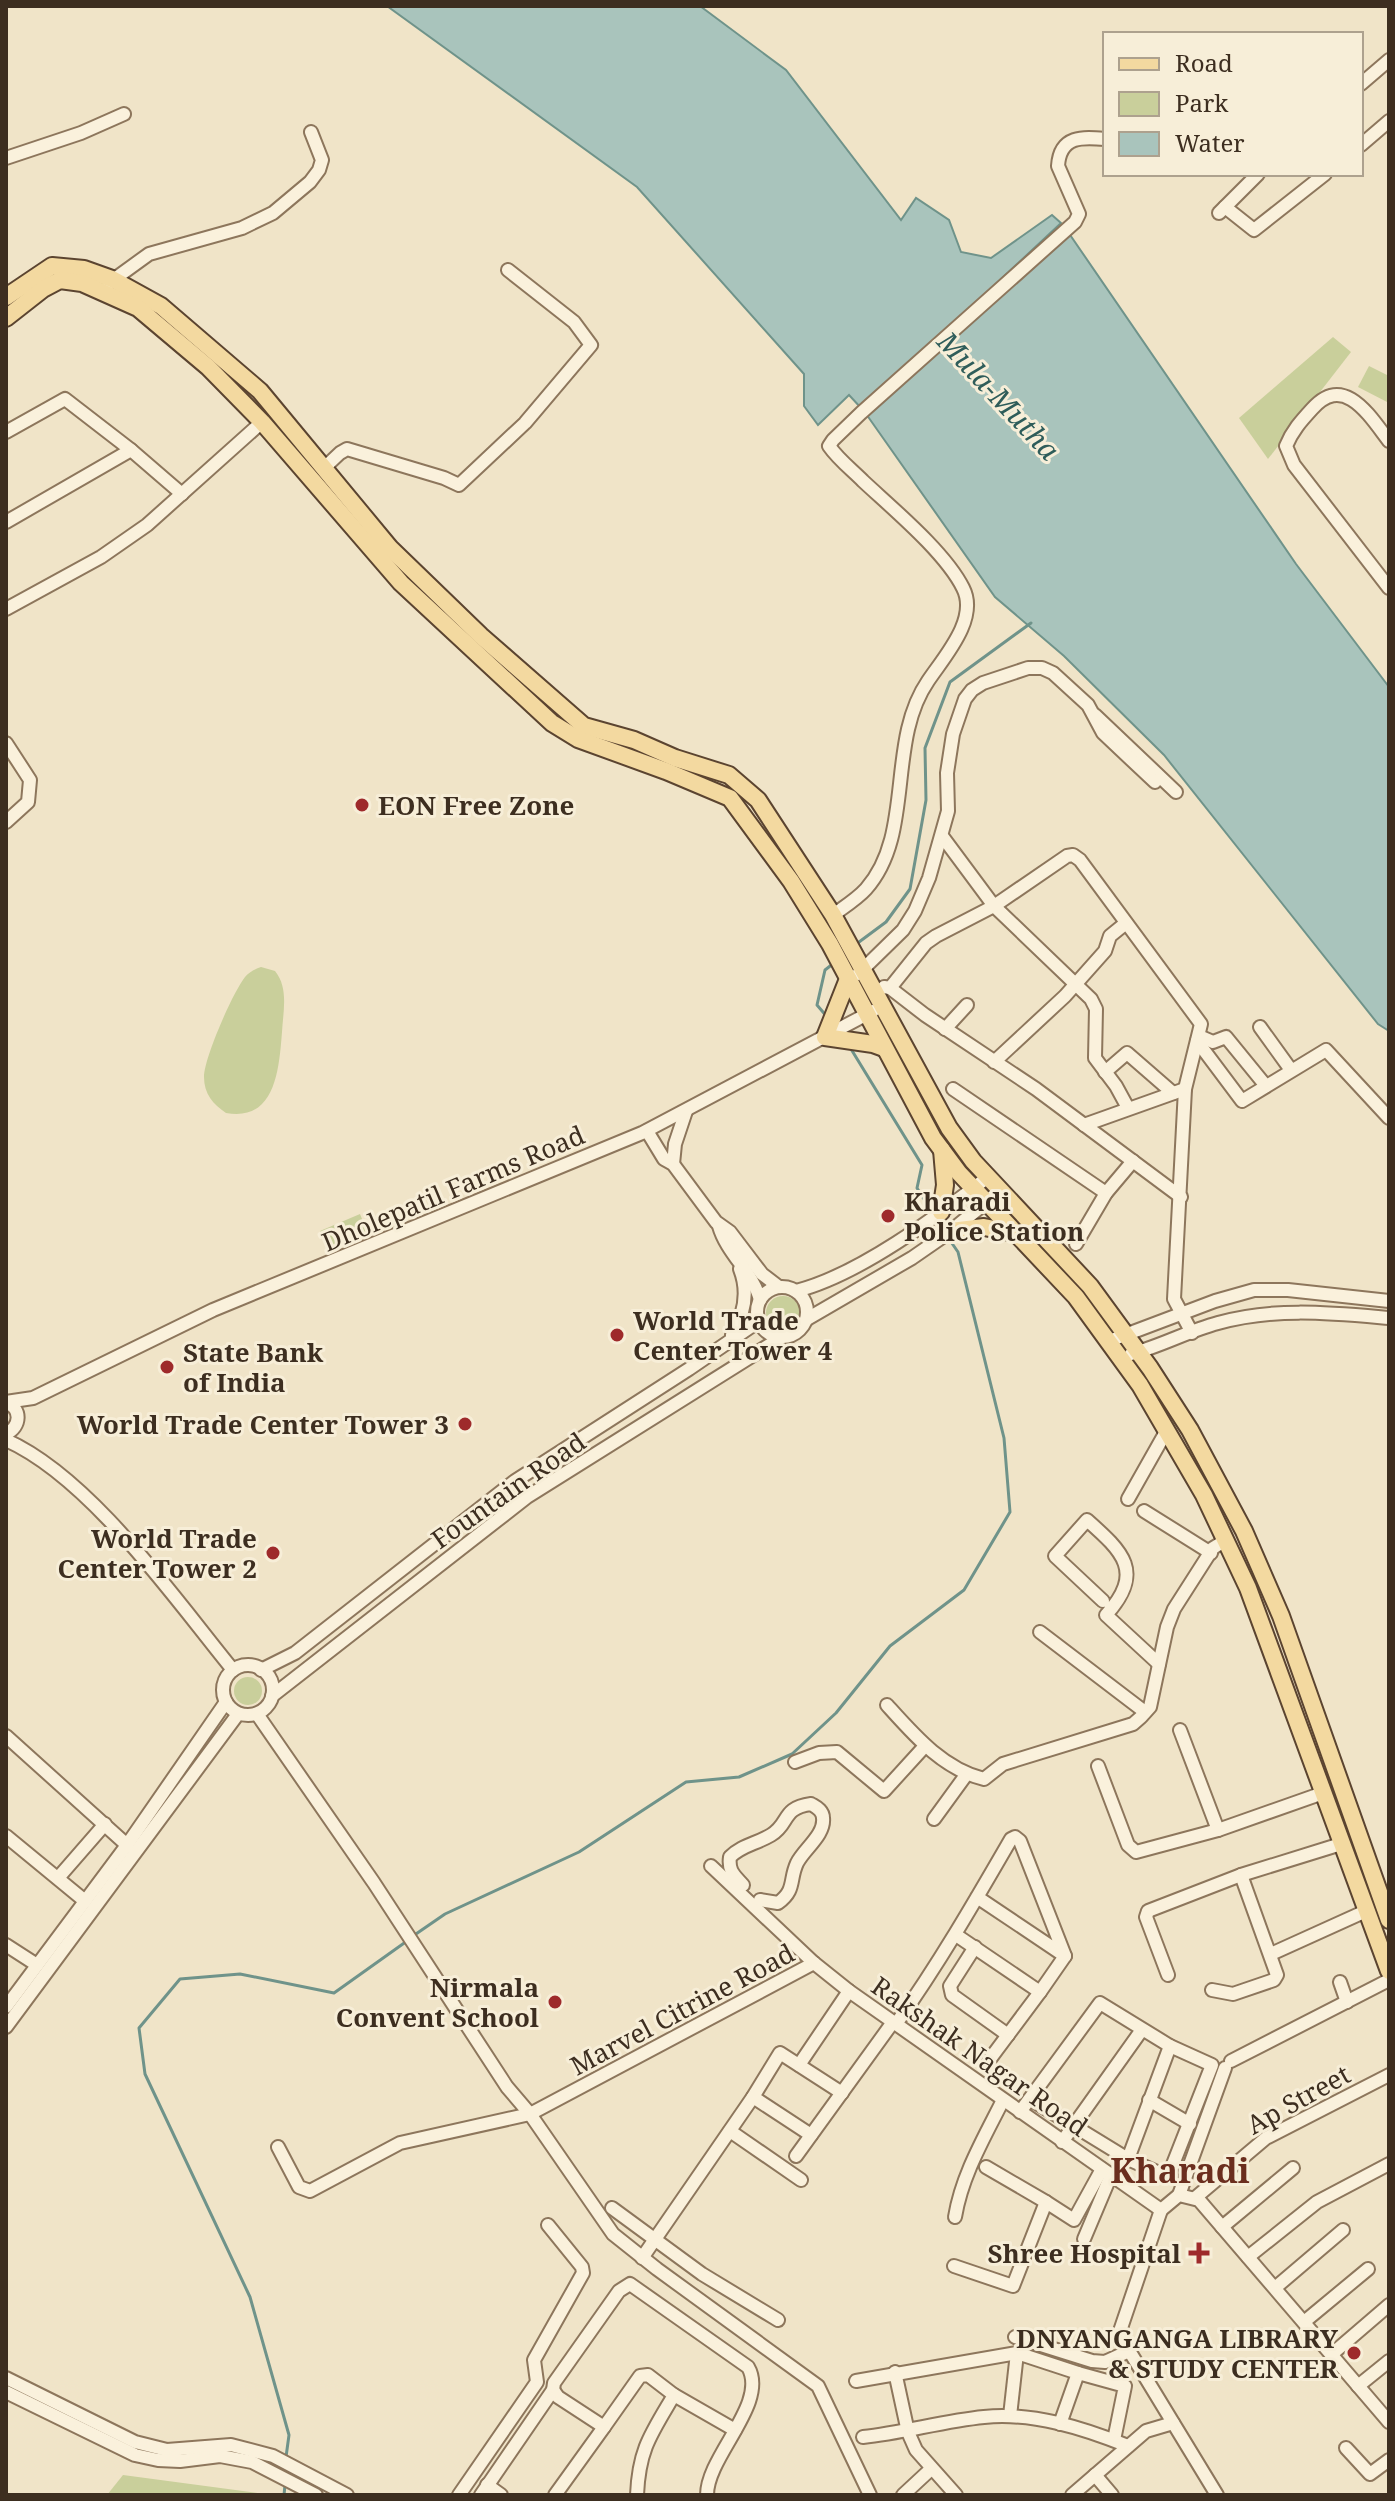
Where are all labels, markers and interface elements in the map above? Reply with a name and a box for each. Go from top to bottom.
legend [1103,32,1363,176]
text: Road [1175,46,1233,79]
text: Park [1175,86,1229,119]
text: Water [1175,126,1245,159]
water label: Mula-Mutha [929,322,1069,468]
place label: EON Free Zone [378,787,574,823]
marker: EON Free Zone [353,796,371,814]
street label: Dholepatil Farms Road [316,1116,590,1260]
place label: Kharadi Police Station [904,1183,1084,1249]
marker: Kharadi Police Station [879,1207,897,1225]
place label: World Trade Center Tower 4 [633,1302,833,1368]
marker: World Trade Center Tower 4 [608,1326,626,1344]
place label: State Bank of India [183,1334,324,1400]
marker: State Bank of India [158,1358,176,1376]
place label: World Trade Center Tower 3 [77,1406,449,1442]
marker: World Trade Center Tower 3 [456,1415,474,1433]
street label: Fountain Road [424,1423,592,1557]
place label: World Trade Center Tower 2 [58,1520,257,1586]
marker: World Trade Center Tower 2 [264,1544,282,1562]
street label: Marvel Citrine Road [564,1935,800,2083]
street label: Rakshak Nagar Road [865,1968,1095,2144]
place label: Nirmala Convent School [336,1969,539,2035]
marker: Nirmala Convent School [546,1993,564,2011]
street label: Ap Street [1240,2056,1356,2142]
district label: Kharadi [1110,2147,1250,2193]
place label: Shree Hospital [988,2235,1181,2271]
marker: Shree Hospital [1188,2242,1210,2264]
place label: DNYANGANGA LIBRARY & STUDY CENTER [1016,2320,1339,2386]
marker: DNYANGANGA LIBRARY & STUDY CENTER [1345,2344,1363,2362]

